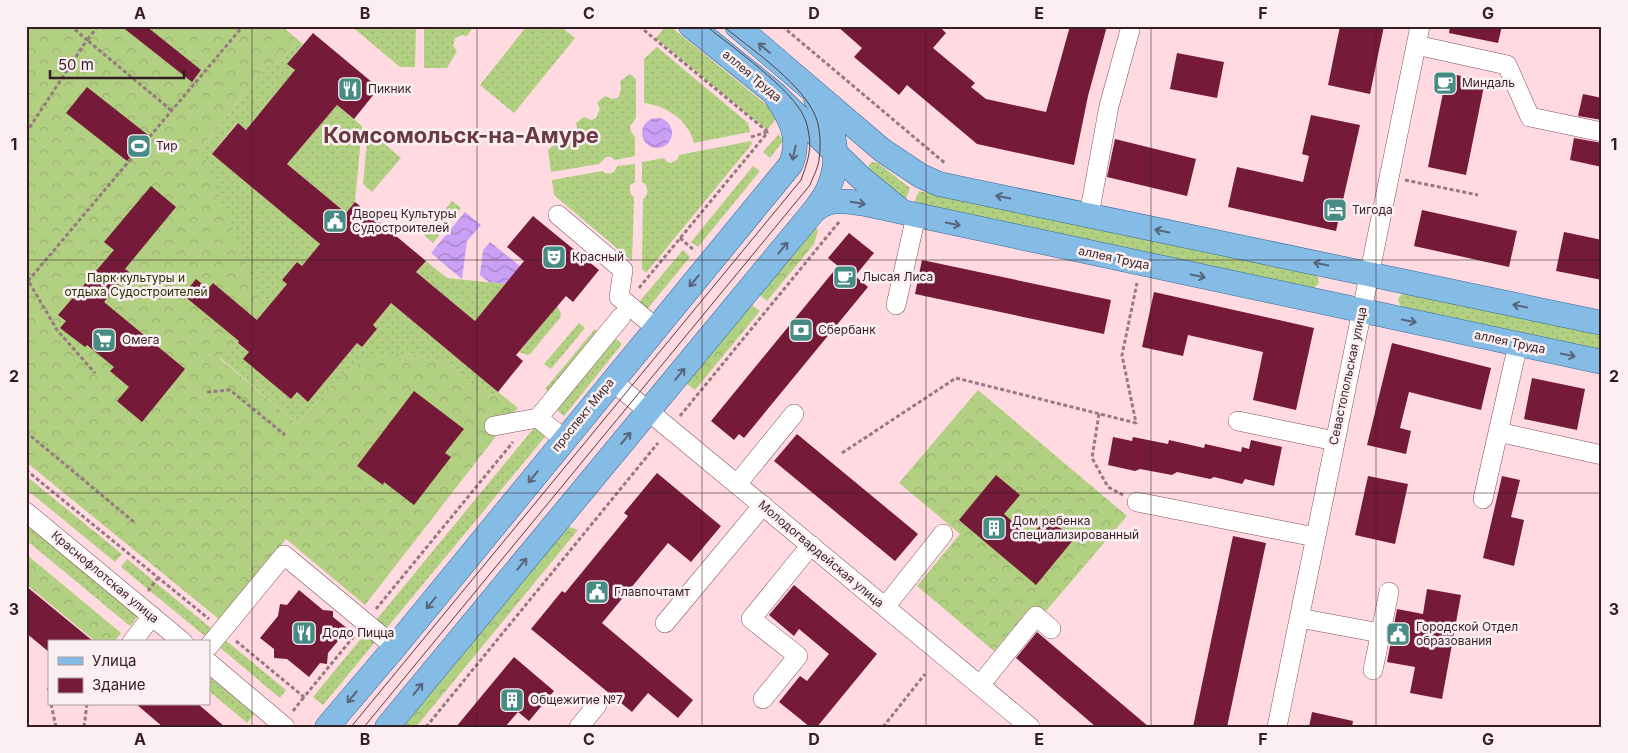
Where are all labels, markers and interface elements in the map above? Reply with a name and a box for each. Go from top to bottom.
text: A [134,3,146,23]
text: B [360,3,370,23]
text: C [583,3,595,23]
text: D [808,3,820,23]
text: E [1034,3,1044,23]
text: F [1258,3,1268,23]
text: G [1482,3,1494,23]
one-way arrow [757,43,770,54]
street label: аллея Труда [720,47,785,105]
scale bar [50,48,184,80]
text: 50 m [58,55,94,74]
cafe icon: Миндаль [1432,70,1458,96]
place label: Миндаль [1462,75,1515,90]
restaurant icon: Пикник [337,76,363,102]
place label: Пикник [368,81,412,96]
district label: Комсомольск-на-Амуре [323,122,599,148]
sports icon: Тир [126,133,152,159]
text: 1 [11,134,17,154]
text: 1 [1611,134,1617,154]
place label: Тир [156,138,178,153]
one-way arrow [789,145,798,161]
one-way arrow [996,192,1012,202]
hotel icon: Тигода [1322,197,1348,223]
one-way arrow [850,199,866,209]
place label: Тигода [1352,202,1393,217]
place label: Дворец Культуры Судостроителей [352,206,457,235]
public building icon: Дворец Культуры Судостроителей [322,208,348,234]
one-way arrow [945,220,961,229]
one-way arrow [1155,225,1171,235]
one-way arrow [778,242,789,255]
street label: аллея Труда [1077,243,1151,272]
theatre icon: Красный [541,244,567,270]
place label: Красный [572,249,624,264]
one-way arrow [1314,259,1330,268]
cafe icon: Лысая Лиса [832,264,858,290]
place label: Лысая Лиса [862,269,933,284]
park label: Парк культуры и отдыха Судостроителей [64,270,208,299]
one-way arrow [1189,272,1205,281]
one-way arrow [689,274,700,287]
one-way arrow [1512,301,1528,310]
street label: Севастопольская улица [1326,305,1369,446]
bank icon: Сбербанк [788,317,814,343]
one-way arrow [1401,317,1417,326]
place label: Сбербанк [818,322,876,337]
supermarket icon: Омега [91,327,117,353]
street label: аллея Труда [1473,327,1547,356]
place label: Омега [122,332,159,347]
one-way arrow [1560,350,1576,360]
text: 2 [9,366,19,386]
text: 2 [1609,366,1619,386]
one-way arrow [674,367,685,380]
street label: проспект Мира [548,375,617,454]
one-way arrow [621,432,632,445]
one-way arrow [528,470,539,483]
street label: Молодогвардейская улица [756,497,887,610]
place label: Дом ребенка специализированный [1012,513,1139,542]
building icon: Дом ребенка специализированный [981,515,1007,541]
street label: Краснофлотская улица [49,527,162,626]
one-way arrow [516,557,527,570]
public building icon: Главпочтамт [584,579,610,605]
place label: Главпочтамт [614,584,690,599]
one-way arrow [425,596,436,609]
text: 3 [9,599,19,619]
text: 3 [1609,599,1619,619]
place label: Городской Отдел образования [1416,619,1518,648]
restaurant icon: Додо Пицца [291,620,317,646]
public building icon: Городской Отдел образования [1385,621,1411,647]
place label: Додо Пицца [322,625,394,640]
legend [48,640,210,706]
text: Улица [92,651,136,670]
text: Здание [92,675,146,694]
one-way arrow [413,683,424,696]
building icon: Общежитие №7 [499,687,525,713]
one-way arrow [347,691,358,704]
place label: Общежитие №7 [530,692,623,707]
text: A [134,729,146,749]
text: B [360,729,370,749]
text: C [583,729,595,749]
text: D [808,729,820,749]
text: E [1034,729,1044,749]
text: F [1258,729,1268,749]
text: G [1482,729,1494,749]

